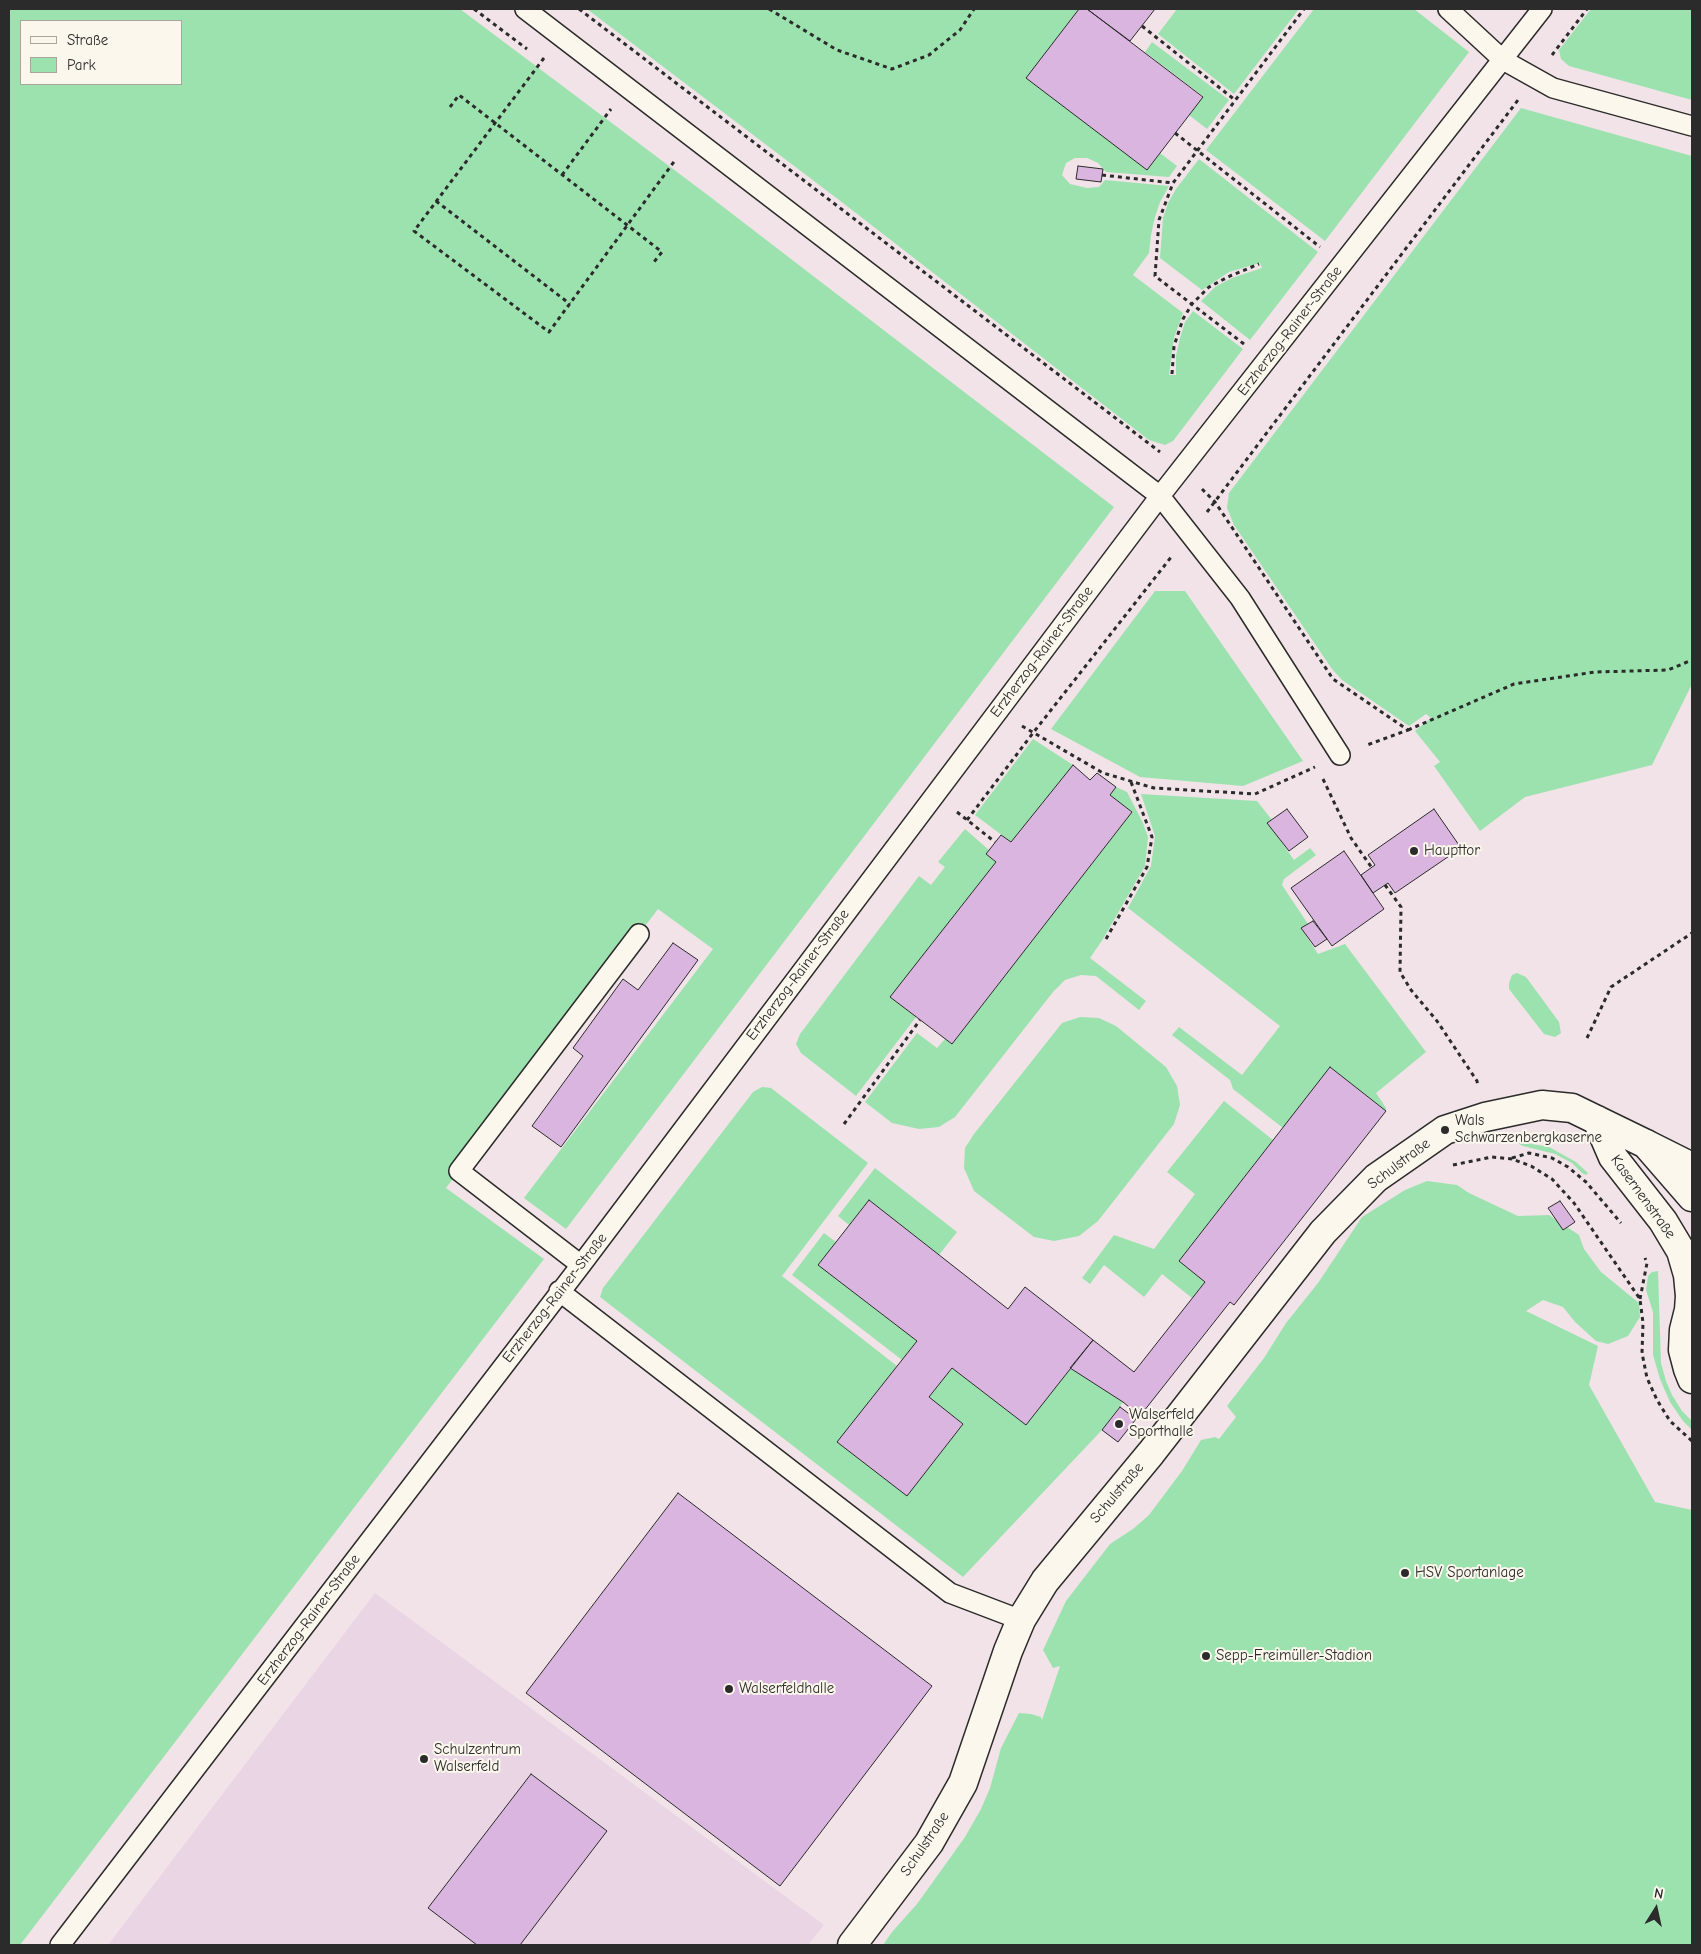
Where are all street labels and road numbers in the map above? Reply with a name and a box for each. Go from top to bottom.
street label: Erzherzog-Rainer-Straße [1234,263,1346,399]
street label: Erzherzog-Rainer-Straße [987,583,1097,721]
street label: Erzherzog-Rainer-Straße [743,906,853,1044]
street label: Schulstraße [1364,1135,1434,1193]
street label: Kasernenstraße [1607,1152,1679,1242]
street label: Erzherzog-Rainer-Straße [499,1230,611,1366]
street label: Schulstraße [1086,1459,1148,1527]
street label: Erzherzog-Rainer-Straße [254,1551,364,1689]
street label: Schulstraße [897,1808,953,1880]

